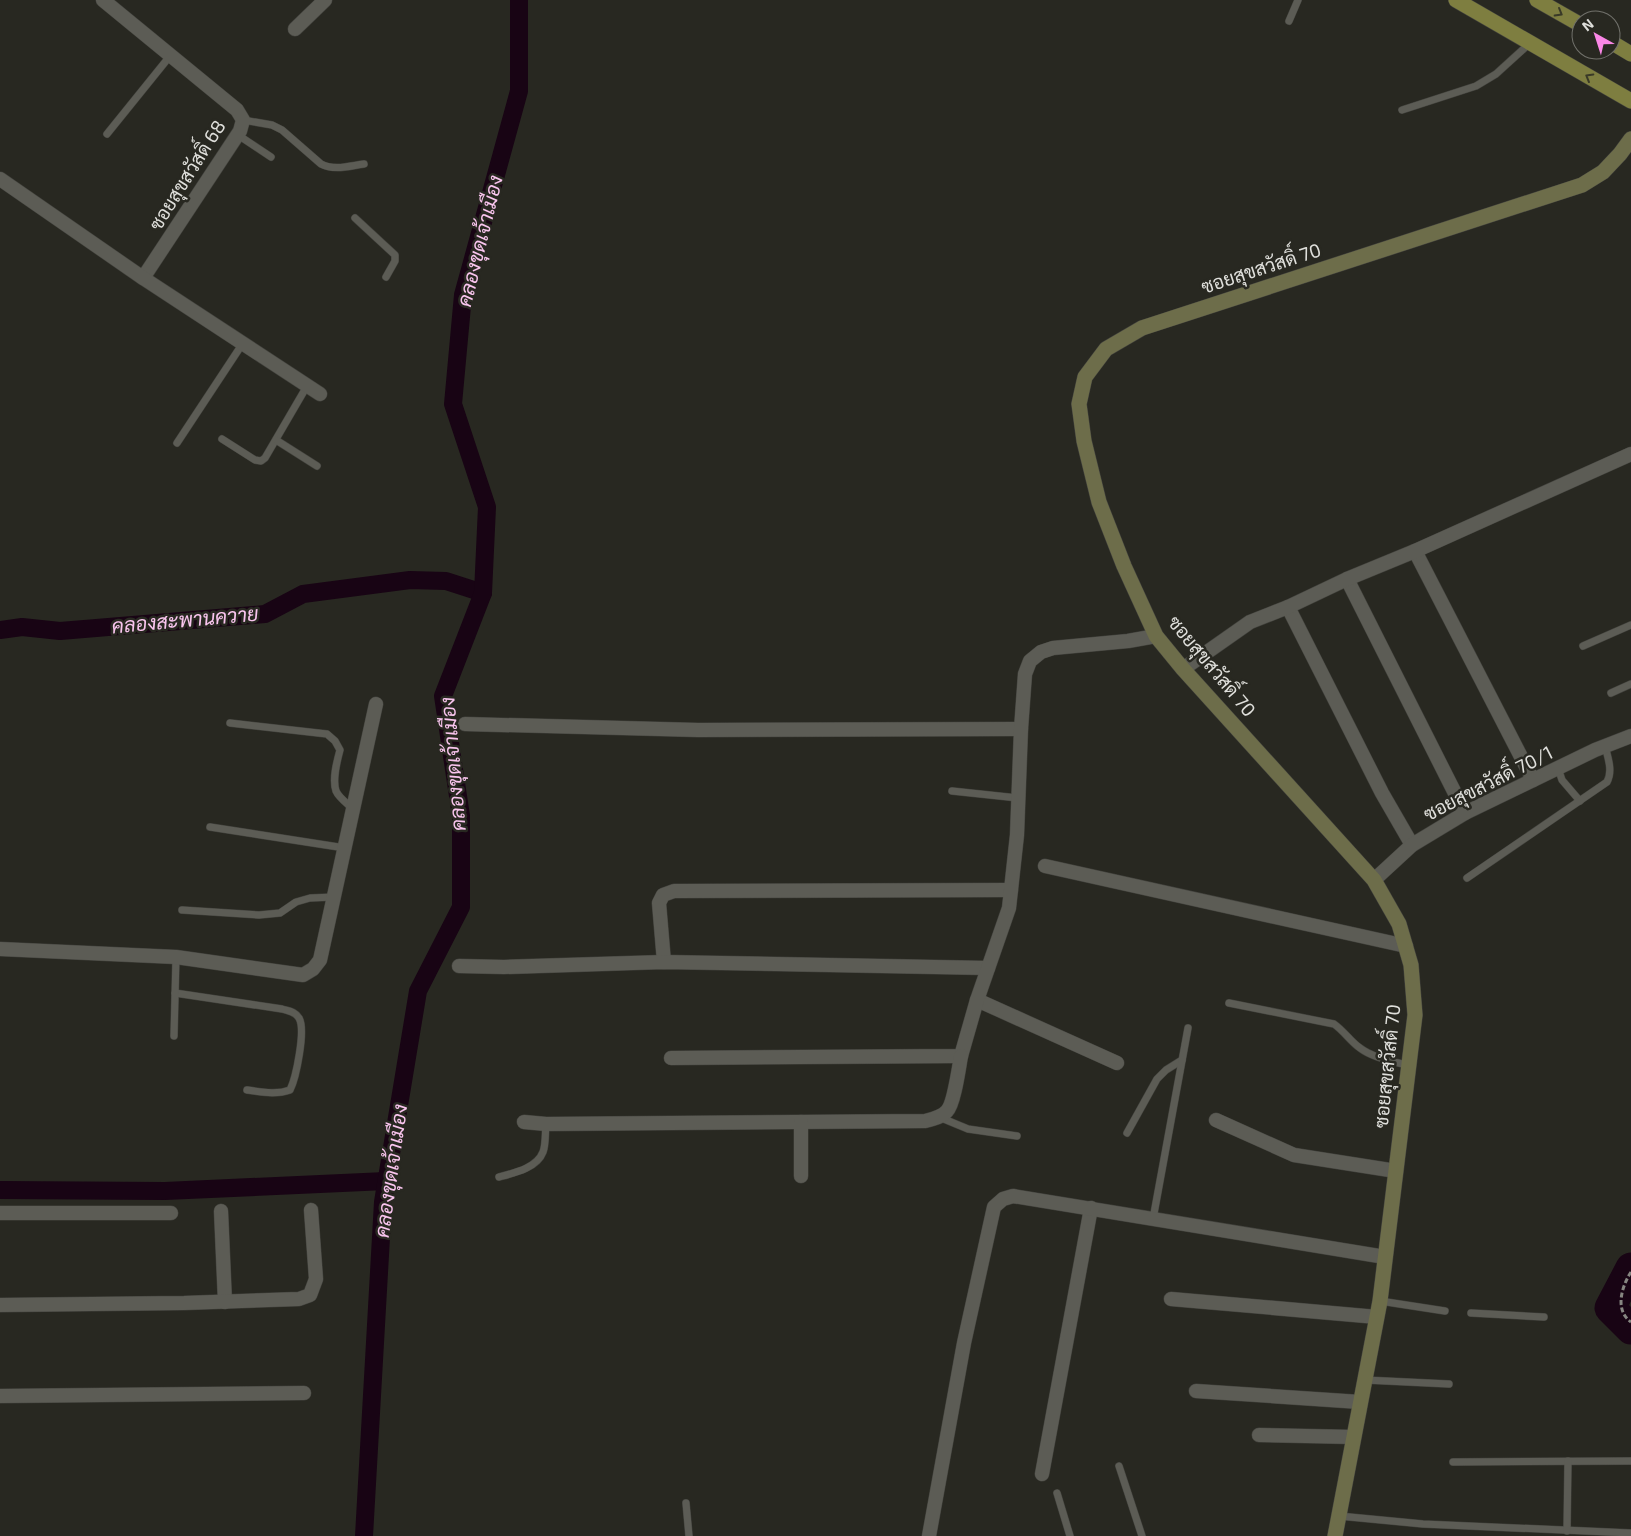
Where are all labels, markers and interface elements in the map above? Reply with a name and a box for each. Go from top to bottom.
one-way arrow [1553,6,1562,16]
north arrow [1571,10,1621,60]
text: N [1578,15,1597,34]
one-way arrow [1585,73,1594,83]
street label: ซอยสุขสวัสดิ์ 68 [138,112,231,235]
water label: คลองขุดเจ้าเมือง [451,173,510,310]
street label: ซอยสุขสวัสดิ์ 70 [1196,232,1324,300]
water label: คลองสะพานควาย [111,601,260,637]
street label: ซอยสุขสวัสดิ์ 70 [1162,607,1266,722]
water label: คลองขุดเจ้าเมือง [434,696,473,832]
street label: ซอยสุขสวัสดิ์ 70/1 [1417,735,1557,827]
street label: ซอยสุขสวัสดิ์ 70 [1362,1002,1406,1129]
water label: คลองขุดเจ้าเมือง [369,1103,414,1240]

